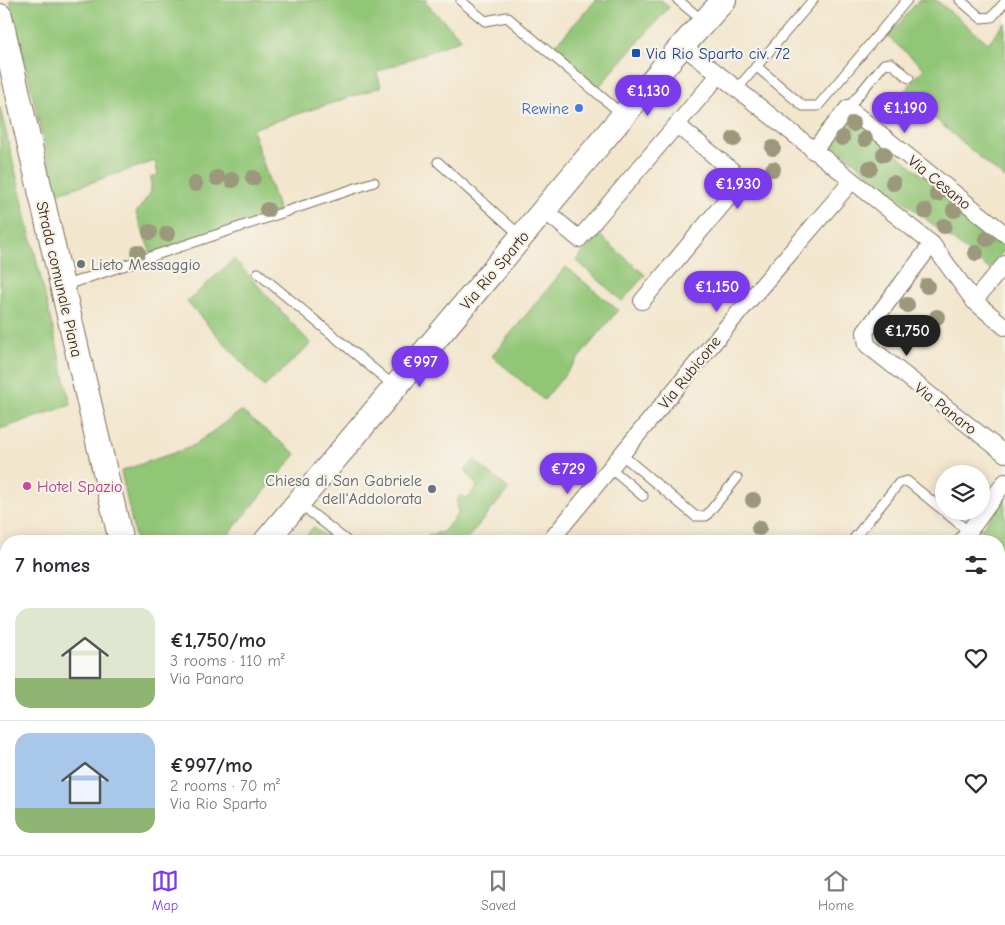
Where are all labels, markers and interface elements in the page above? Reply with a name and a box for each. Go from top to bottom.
place label: Via Rio Sparto civ. 72 [646,45,790,63]
marker: Via Rio Sparto civ. 72 [630,47,642,59]
pin: €1,130 [607,74,689,117]
text: €1,130 [626,82,670,100]
pin: €1,190 [864,92,946,134]
text: €1,190 [883,99,927,117]
place label: Rewine [522,100,569,118]
marker: Rewine [573,102,585,114]
street label: Via Cesano [904,152,974,214]
pin: €1,930 [697,168,779,210]
text: €1,930 [715,175,761,193]
street label: Strada comunale Piana [32,200,86,359]
street label: Via Rio Sparto [457,228,533,314]
place label: Lieto Messaggio [91,256,201,274]
marker: Lieto Messaggio [75,258,87,270]
pin: €1,150 [676,270,758,313]
text: €1,150 [695,278,739,296]
pin: €1,750 [866,314,948,357]
text: €1,750 [884,322,930,340]
street label: Via Rubicone [655,332,725,413]
pin: €997 [390,346,450,388]
text: €997 [403,353,437,371]
street label: Via Panaro [911,379,980,439]
pin: €729 [538,452,598,495]
text: €729 [551,460,585,478]
map controls [935,465,990,520]
button: layers [935,465,990,520]
place label: Chiesa di San Gabriele dell'Addolorata [265,472,422,508]
place label: Hotel Spazio [37,478,123,496]
marker: Hotel Spazio [21,480,33,492]
marker: Chiesa di San Gabriele dell'Addolorata [426,483,438,495]
icon: filters [962,551,990,579]
text: 7 homes [15,553,90,577]
icon: home [55,628,115,688]
text: €1,750/mo [170,628,266,652]
icon: heart [962,644,990,672]
text: 3 rooms · 110 m² [170,652,285,670]
text: Via Panaro [170,670,244,688]
icon: home [55,753,115,813]
text: €997/mo [170,753,253,777]
icon: heart [962,769,990,797]
text: 2 rooms · 70 m² [170,777,280,795]
text: Via Rio Sparto [170,795,267,813]
tab: Map [151,867,179,914]
tab: Saved [481,867,516,914]
tab: Home [818,867,854,914]

